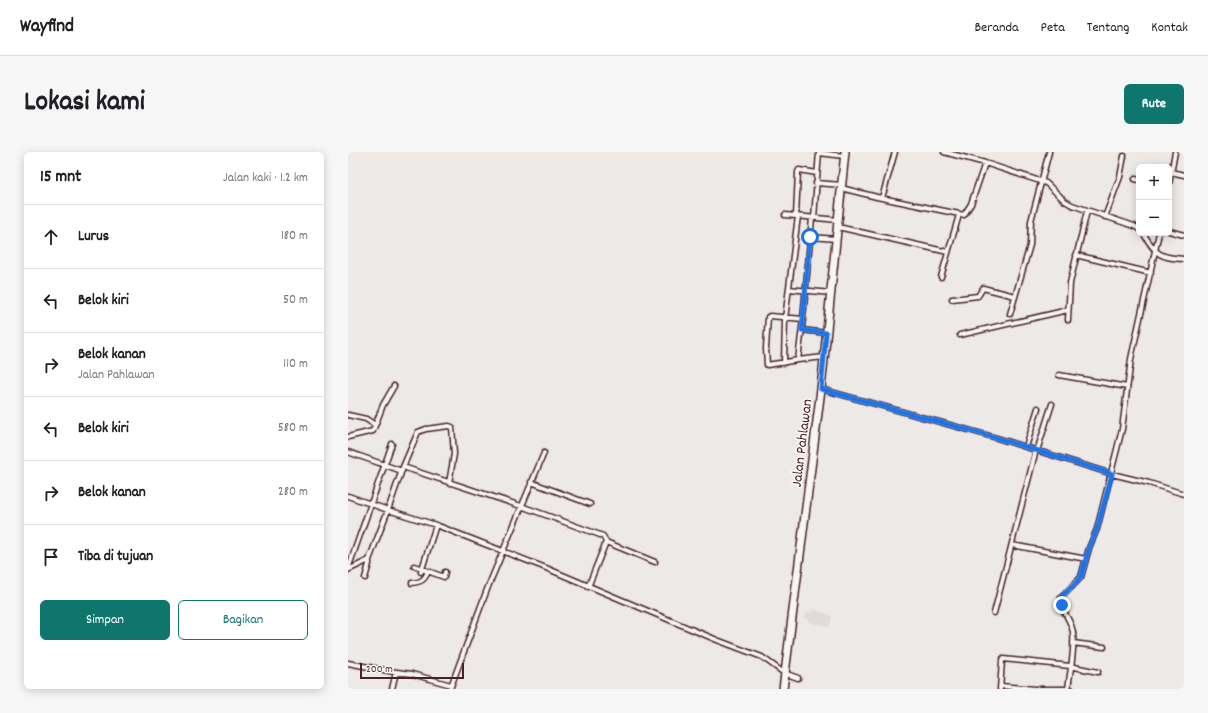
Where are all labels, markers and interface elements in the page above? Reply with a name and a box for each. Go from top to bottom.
text: Wayfind [20,14,74,41]
text: Beranda [974,18,1019,38]
text: Peta [1041,18,1065,38]
text: Tentang [1087,18,1129,38]
text: Kontak [1151,18,1188,38]
text: Lokasi kami [24,84,145,124]
button: Rute [1124,84,1184,124]
map controls [1136,164,1172,236]
button: + [1136,164,1172,200]
text: 15 mnt [40,166,81,190]
text: Jalan kaki · 1.2 km [223,169,308,188]
button: − [1136,200,1172,236]
icon: ahead [40,226,62,248]
text: Lurus [78,226,109,248]
text: 180 m [281,227,308,246]
route start [801,228,819,246]
icon: left [40,290,62,312]
text: Belok kiri [78,290,129,312]
text: 50 m [283,291,308,310]
text: Belok kanan [78,344,146,366]
icon: right [40,354,62,376]
text: 110 m [283,355,308,374]
text: Jalan Pahlawan [78,366,155,385]
street label: Jalan Pahlawan [787,398,819,488]
icon: left [40,418,62,440]
text: Belok kiri [78,418,129,440]
text: 580 m [278,419,308,438]
icon: right [40,482,62,504]
text: Belok kanan [78,482,146,504]
text: 280 m [278,483,308,502]
icon: arrive [40,546,62,568]
text: Tiba di tujuan [78,546,153,568]
route end [1053,596,1071,614]
button: Simpan [40,600,170,640]
button: Bagikan [178,600,308,640]
scale bar [360,661,464,680]
text: 200 m [366,662,393,678]

